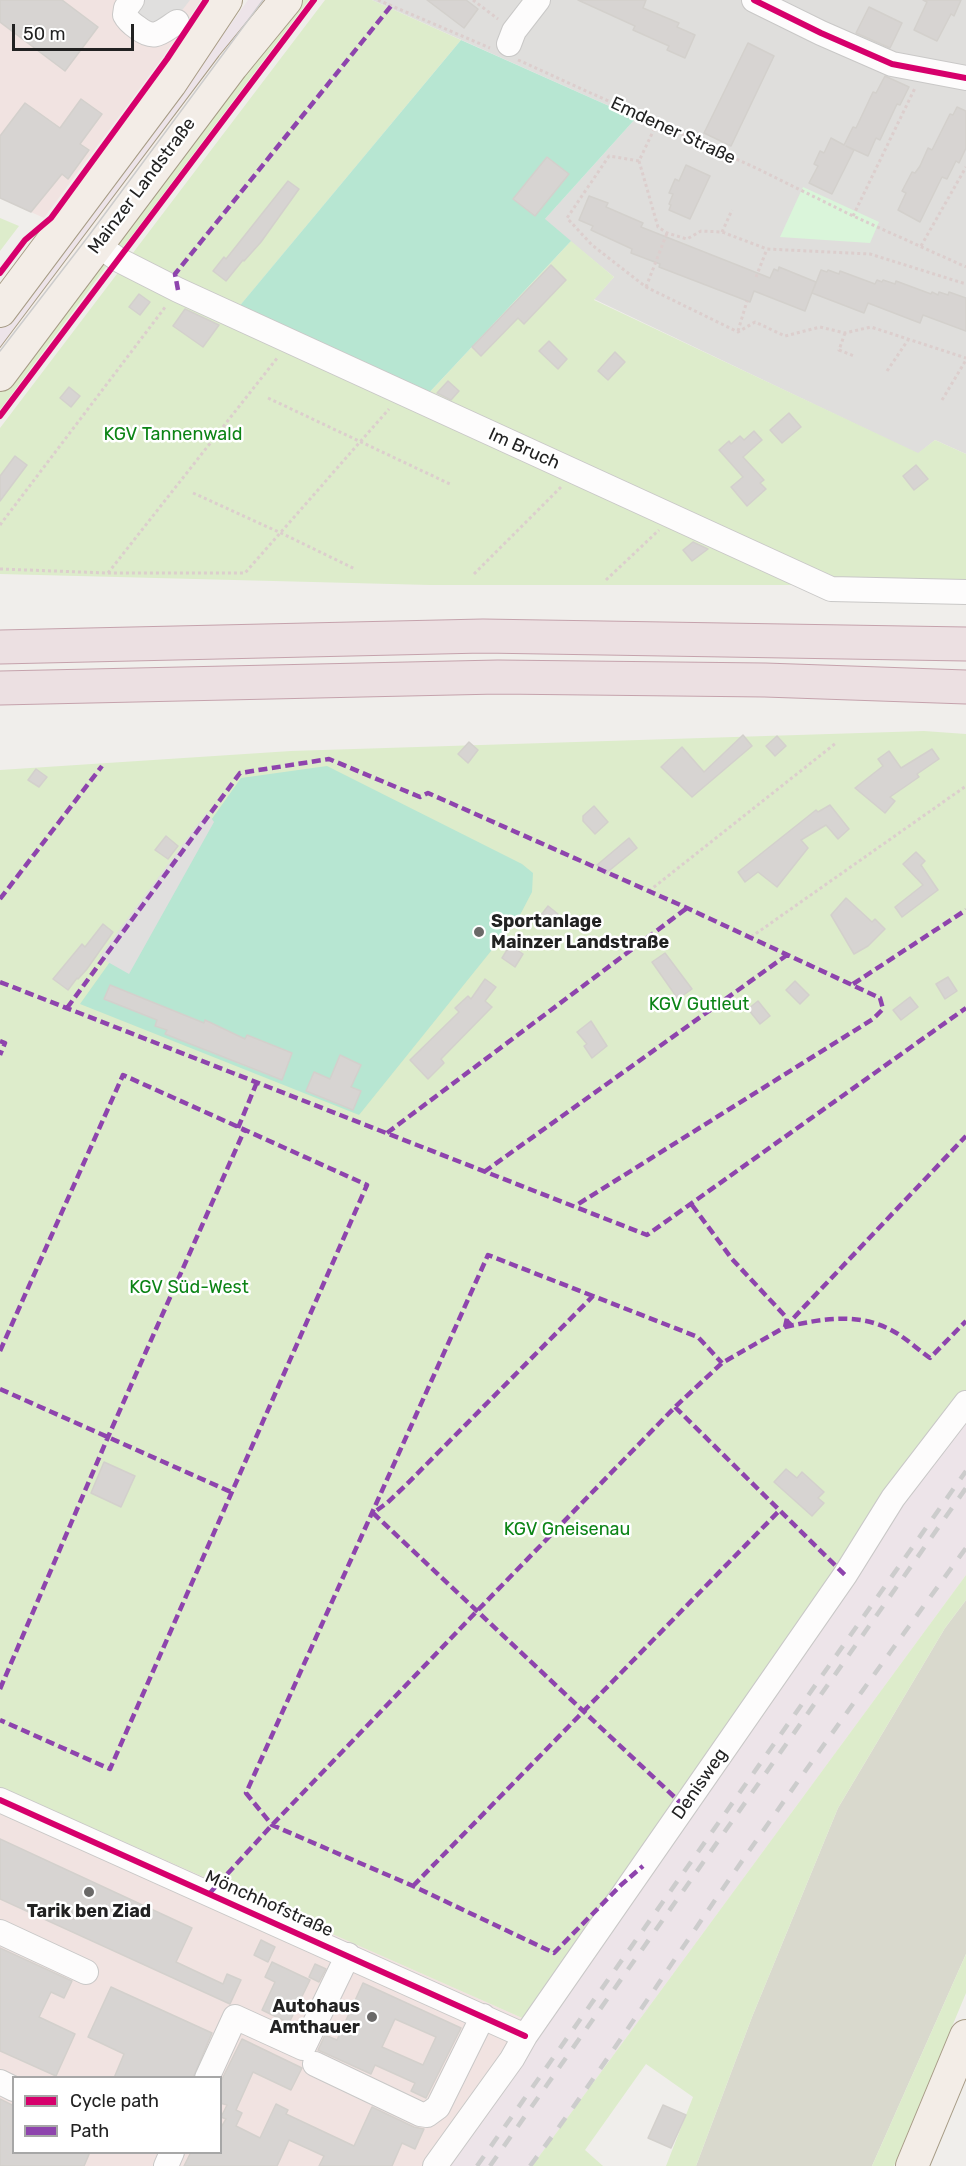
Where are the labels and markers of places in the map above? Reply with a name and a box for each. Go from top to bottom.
place label: Sportanlage Mainzer Landstraße [491,911,669,954]
marker: Sportanlage Mainzer Landstraße [472,925,486,939]
marker: Tarik ben Ziad [82,1885,96,1899]
place label: Tarik ben Ziad [27,1901,151,1923]
place label: Autohaus Amthauer [270,1996,360,2038]
marker: Autohaus Amthauer [365,2010,379,2024]

